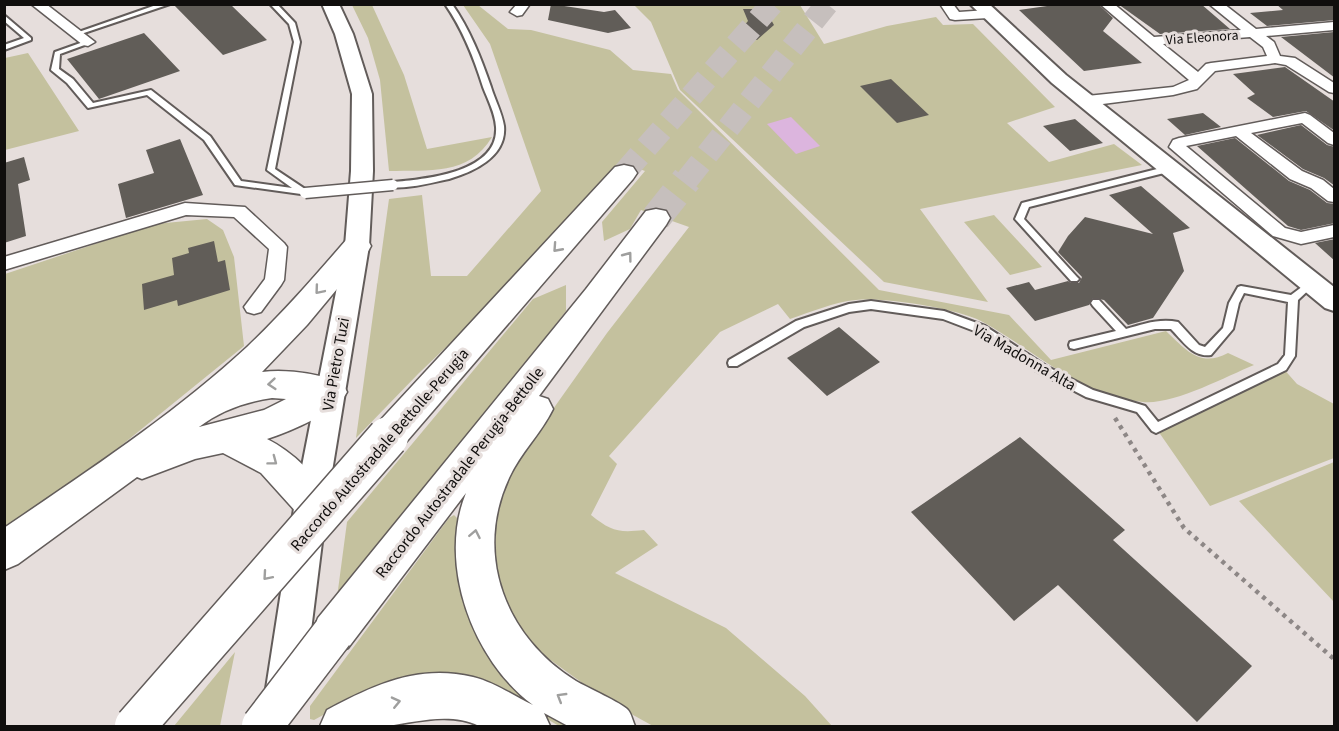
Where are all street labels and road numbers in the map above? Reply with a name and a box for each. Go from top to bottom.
street label: Via Eleonora [1165,25,1239,51]
street label: Via Pietro Tuzi [317,316,355,412]
street label: Via Madonna Alta [969,319,1080,396]
street label: Raccordo Autostradale Bettolle-Perugia [285,343,474,556]
street label: Raccordo Autostradale Perugia-Bettolle [370,362,549,583]

